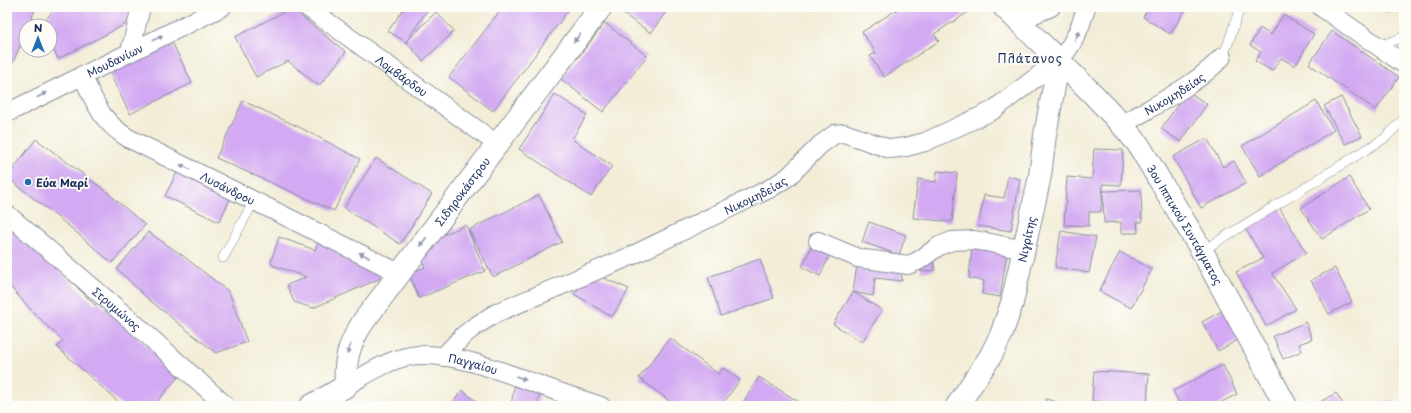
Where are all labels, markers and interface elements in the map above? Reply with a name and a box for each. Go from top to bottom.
north arrow [18,18,58,58]
text: N [34,19,43,36]
one-way arrow [1074,30,1080,41]
one-way arrow [574,33,582,43]
one-way arrow [153,35,164,41]
street label: Μουδανίων [84,39,146,81]
district label: Πλάτανος [997,49,1063,67]
street label: Λομβάρδου [372,51,431,100]
street label: Νικομηδείας [1141,68,1208,119]
one-way arrow [36,92,48,98]
street label: Σιδηροκάστρου [430,153,493,229]
street label: 3ου Ιππικού Συντάγματος [1143,161,1227,288]
one-way arrow [179,163,191,170]
street label: Λυσάνδρου [198,167,258,208]
street label: Νικομηδείας [721,172,790,218]
place label: Εύα Μαρί [36,174,89,191]
marker: Εύα Μαρί [23,177,33,187]
street label: Νιγρίτης [1013,214,1039,264]
one-way arrow [419,237,427,247]
one-way arrow [359,252,370,259]
street label: Στρυμώνος [89,283,145,334]
one-way arrow [346,343,352,355]
street label: Παγγαίου [447,349,500,378]
one-way arrow [515,376,527,382]

